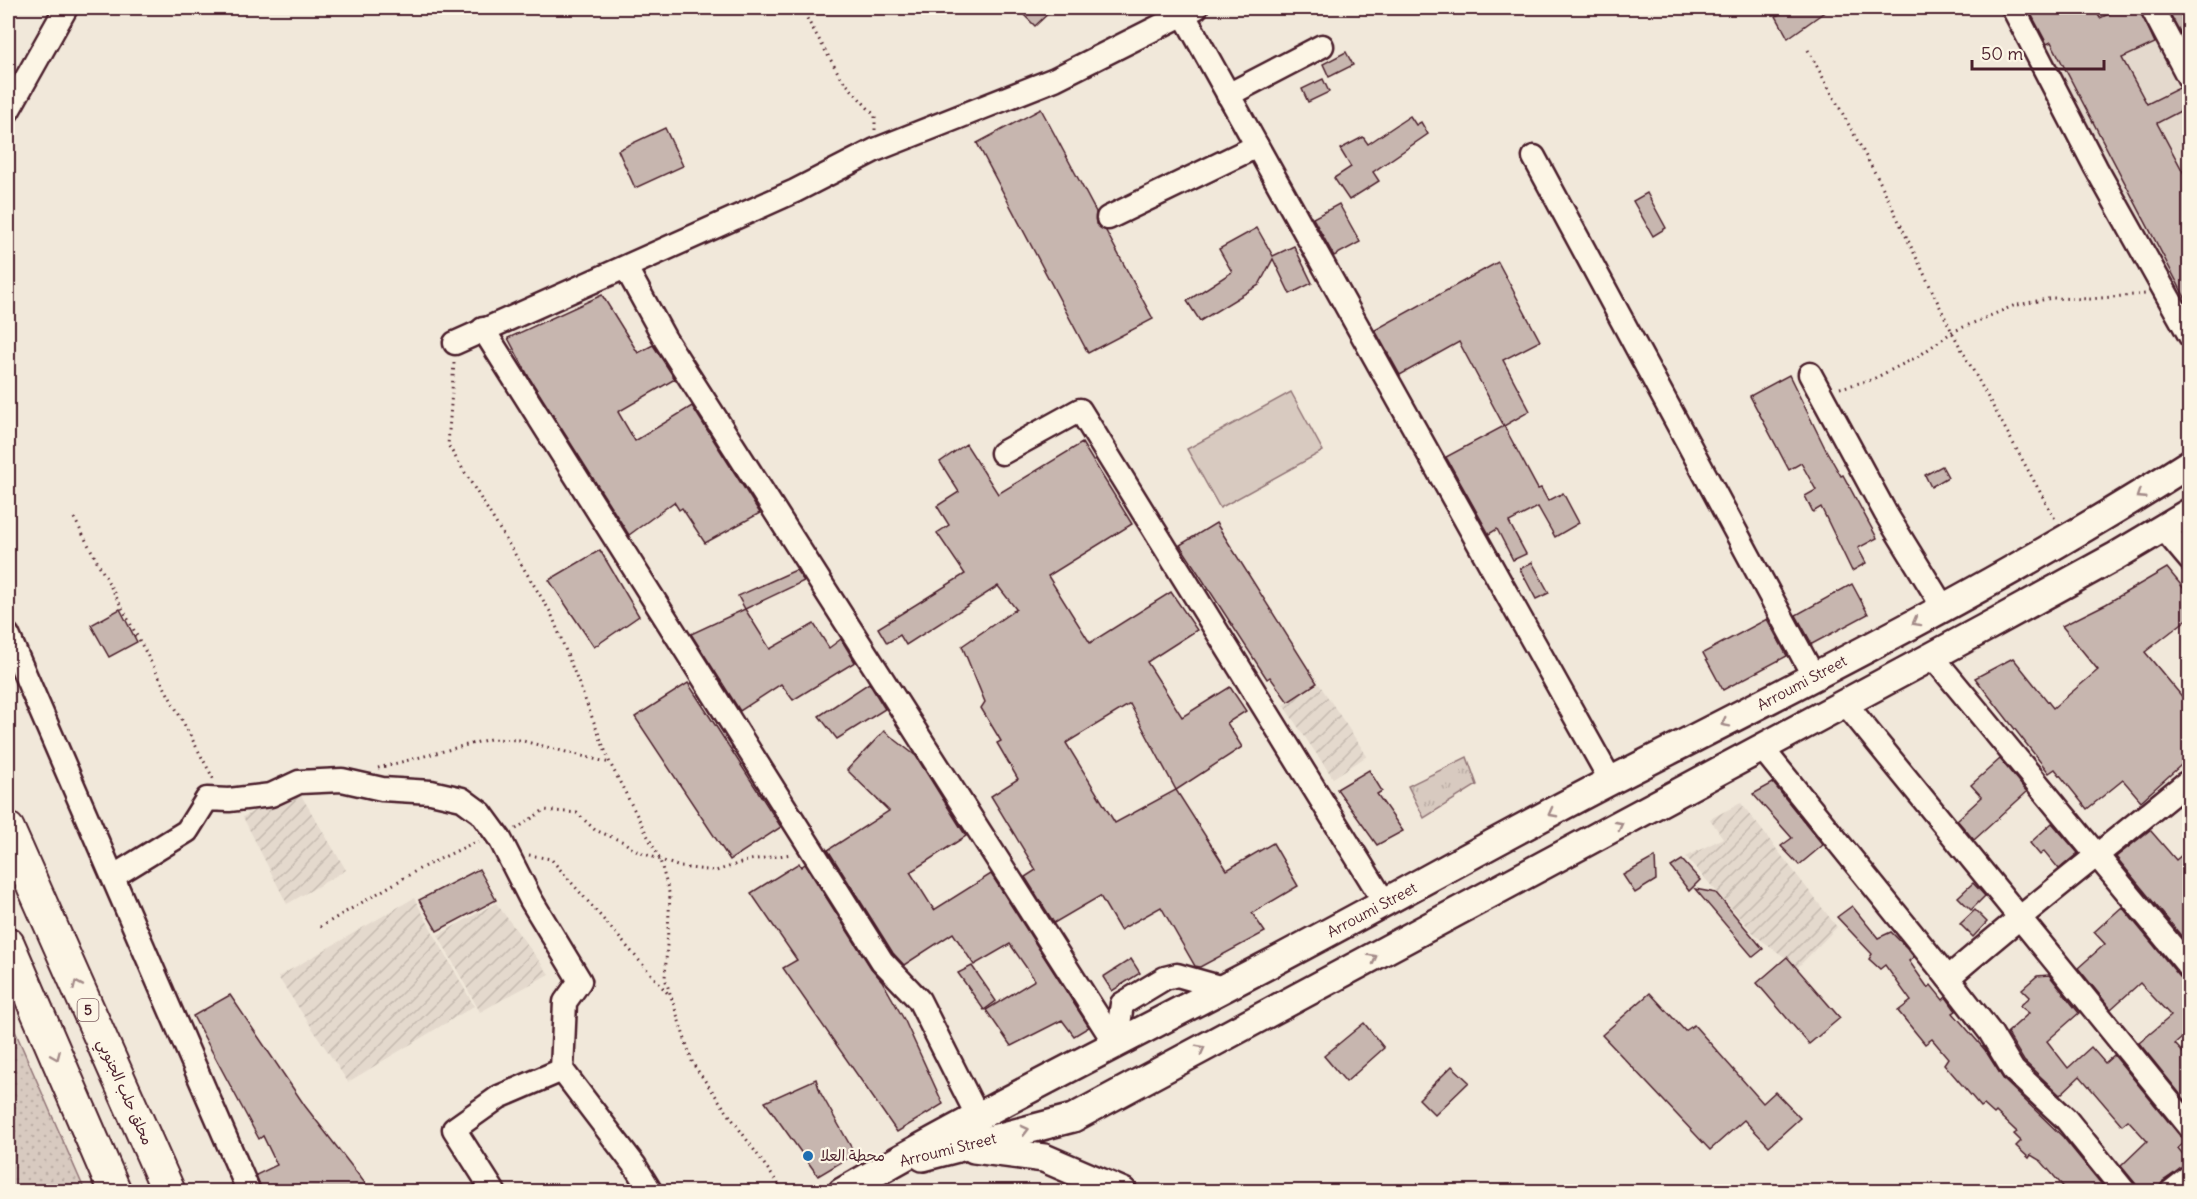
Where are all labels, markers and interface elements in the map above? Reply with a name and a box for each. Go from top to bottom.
scale bar [1972,33,2104,71]
text: 50 m [1981,42,2023,65]
one-way arrow [2136,487,2146,499]
one-way arrow [1912,615,1922,626]
street label: Arroumi Street [1754,651,1850,714]
one-way arrow [1721,716,1731,727]
one-way arrow [1548,806,1558,817]
one-way arrow [1613,821,1623,832]
street label: Arroumi Street [1324,878,1420,941]
one-way arrow [1367,953,1378,965]
one-way arrow [72,980,84,991]
road number: 5 [78,999,98,1021]
street label: محلق حلب الجنوبي [90,1036,157,1150]
one-way arrow [1195,1045,1205,1056]
one-way arrow [49,1049,61,1060]
one-way arrow [1020,1125,1030,1138]
street label: Arroumi Street [898,1128,998,1171]
place label: محطة العلا [820,1146,885,1165]
marker: محطة العلا [801,1149,815,1163]

